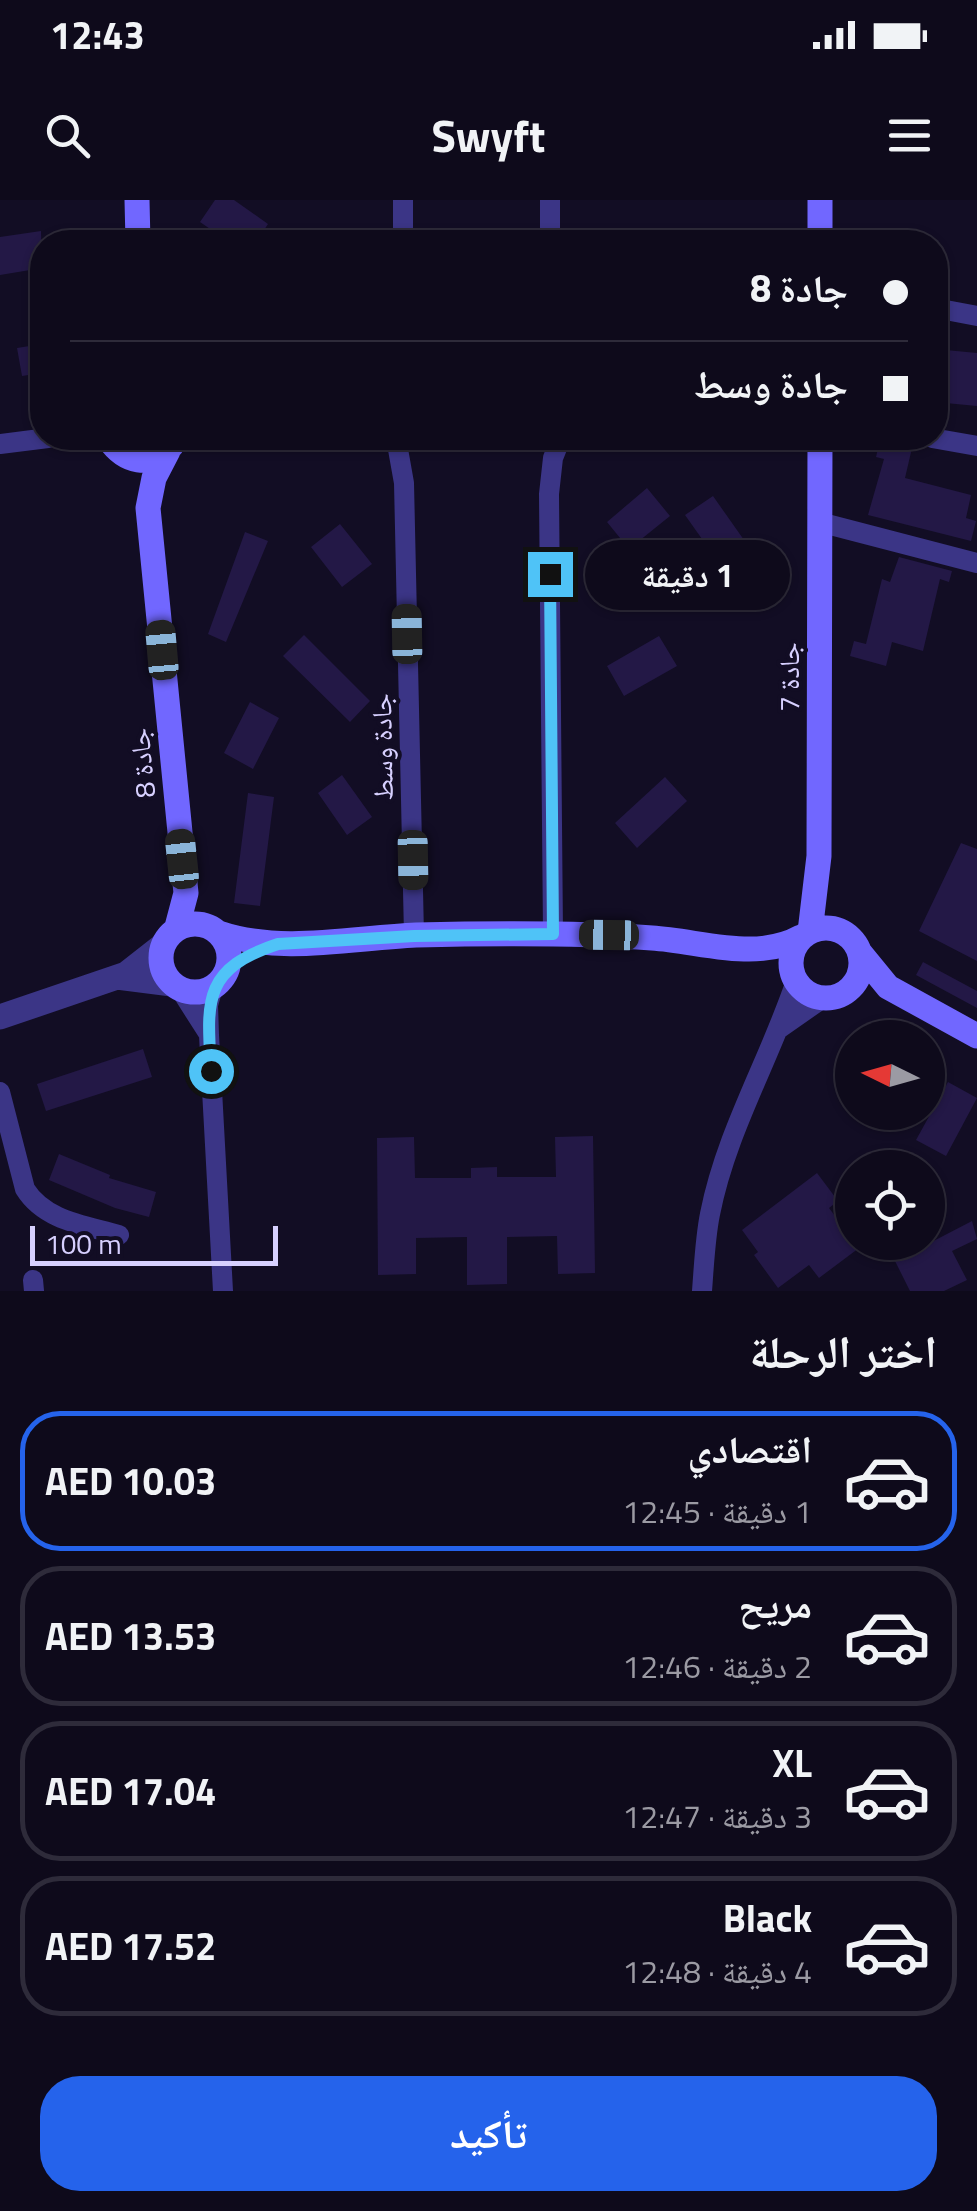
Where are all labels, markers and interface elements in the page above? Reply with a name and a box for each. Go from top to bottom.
text: 12:43 [50,6,145,64]
text: Swyft [432,101,545,169]
icon: search [40,108,95,163]
icon: menu [882,108,937,163]
text: جادة 8 [750,259,848,317]
text: جادة وسط [694,355,848,413]
callout: 1 دقيقة [585,539,790,609]
text: 1 دقيقة [641,551,734,599]
route end [528,552,573,597]
car [391,604,423,664]
car [144,619,180,681]
street label: جادة 7 [767,642,810,712]
street label: جادة وسط [359,693,404,801]
street label: جادة 8 [116,726,167,800]
car [164,828,200,890]
car [397,830,429,890]
car [579,919,639,951]
north arrow [835,1020,945,1130]
map controls [835,1020,945,1260]
route start [189,1049,234,1094]
button: locate [835,1150,945,1260]
scale bar [30,1221,278,1266]
text: 100 m [45,1222,122,1265]
text: اختر الرحلة [750,1317,937,1385]
text: اقتصادي [688,1420,812,1478]
icon: car [842,1436,932,1526]
text: AED 10.03 [45,1452,216,1510]
text: 1 دقيقة · 12:45 [622,1487,812,1535]
text: مريح [738,1575,812,1633]
icon: car [842,1591,932,1681]
text: AED 13.53 [45,1607,216,1665]
text: 2 دقيقة · 12:46 [622,1642,812,1690]
text: XL [772,1734,812,1792]
icon: car [842,1746,932,1836]
text: AED 17.04 [45,1762,216,1820]
text: 3 دقيقة · 12:47 [622,1792,812,1840]
text: Black [723,1889,812,1947]
icon: car [842,1901,932,1991]
text: AED 17.52 [45,1917,216,1975]
text: 4 دقيقة · 12:48 [622,1947,812,1995]
button: تأكيد [40,2076,937,2191]

